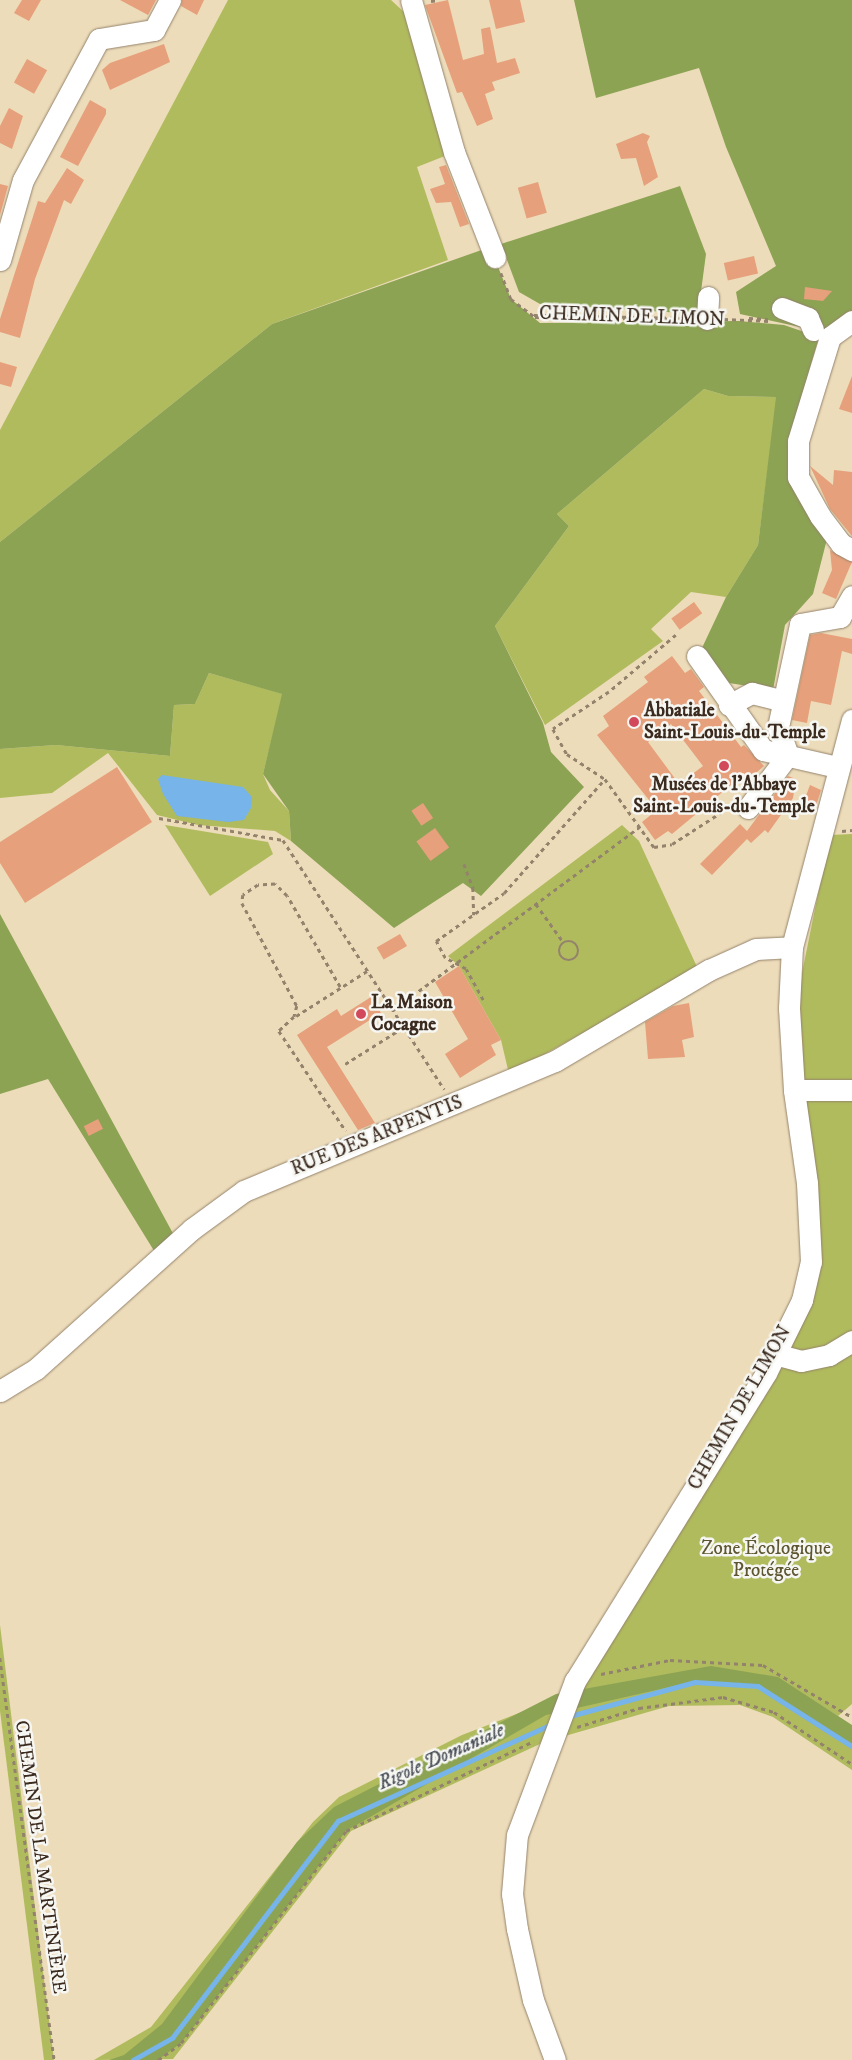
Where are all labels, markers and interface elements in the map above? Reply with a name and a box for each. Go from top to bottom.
street label: CHEMIN DE LIMON [539,302,725,332]
place label: Abbatiale Saint-Louis-du-Temple [644,700,826,744]
marker: Abbatiale Saint-Louis-du-Temple [628,716,640,728]
marker: Musées de l'Abbaye Saint-Louis-du-Temple [718,760,730,772]
place label: Musées de l'Abbaye Saint-Louis-du-Temple [633,774,815,818]
place label: La Maison Cocagne [371,992,453,1036]
marker: La Maison Cocagne [355,1008,367,1020]
street label: RUE DES ARPENTIS [288,1091,466,1181]
street label: CHEMIN DE LIMON [684,1322,796,1494]
park label: Zone Écologique Protégée [701,1538,831,1582]
water label: Rigole Domaniale [374,1718,508,1796]
street label: CHEMIN DE LA MARTINIÈRE [10,1719,70,1995]

